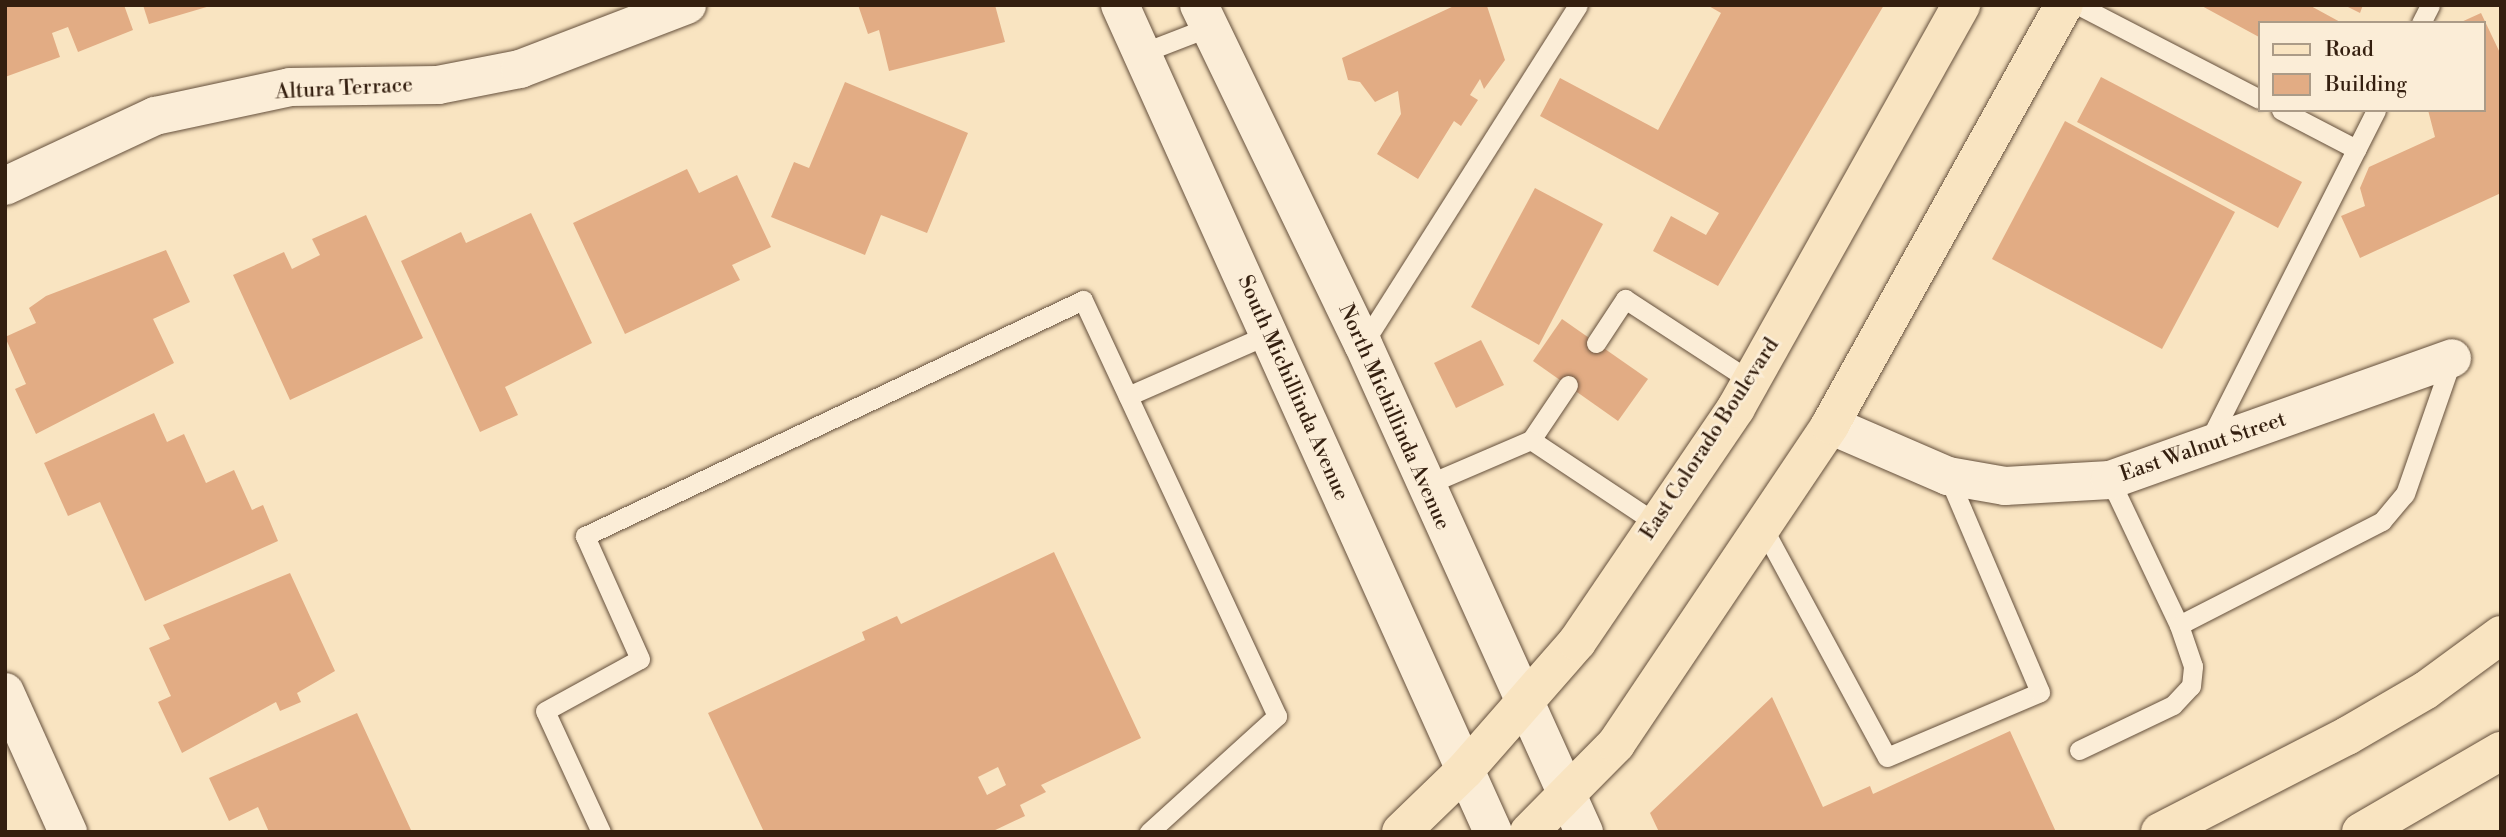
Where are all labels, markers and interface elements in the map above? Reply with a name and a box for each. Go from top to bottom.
legend [2258,21,2485,112]
text: Road [2325,37,2374,63]
text: Building [2325,72,2407,98]
street label: Altura Terrace [275,73,413,105]
street label: South Michillinda Avenue [1232,272,1354,504]
street label: North Michillinda Avenue [1333,300,1455,534]
street label: East Colorado Boulevard [1635,333,1785,545]
street label: East Walnut Street [2117,407,2289,487]

